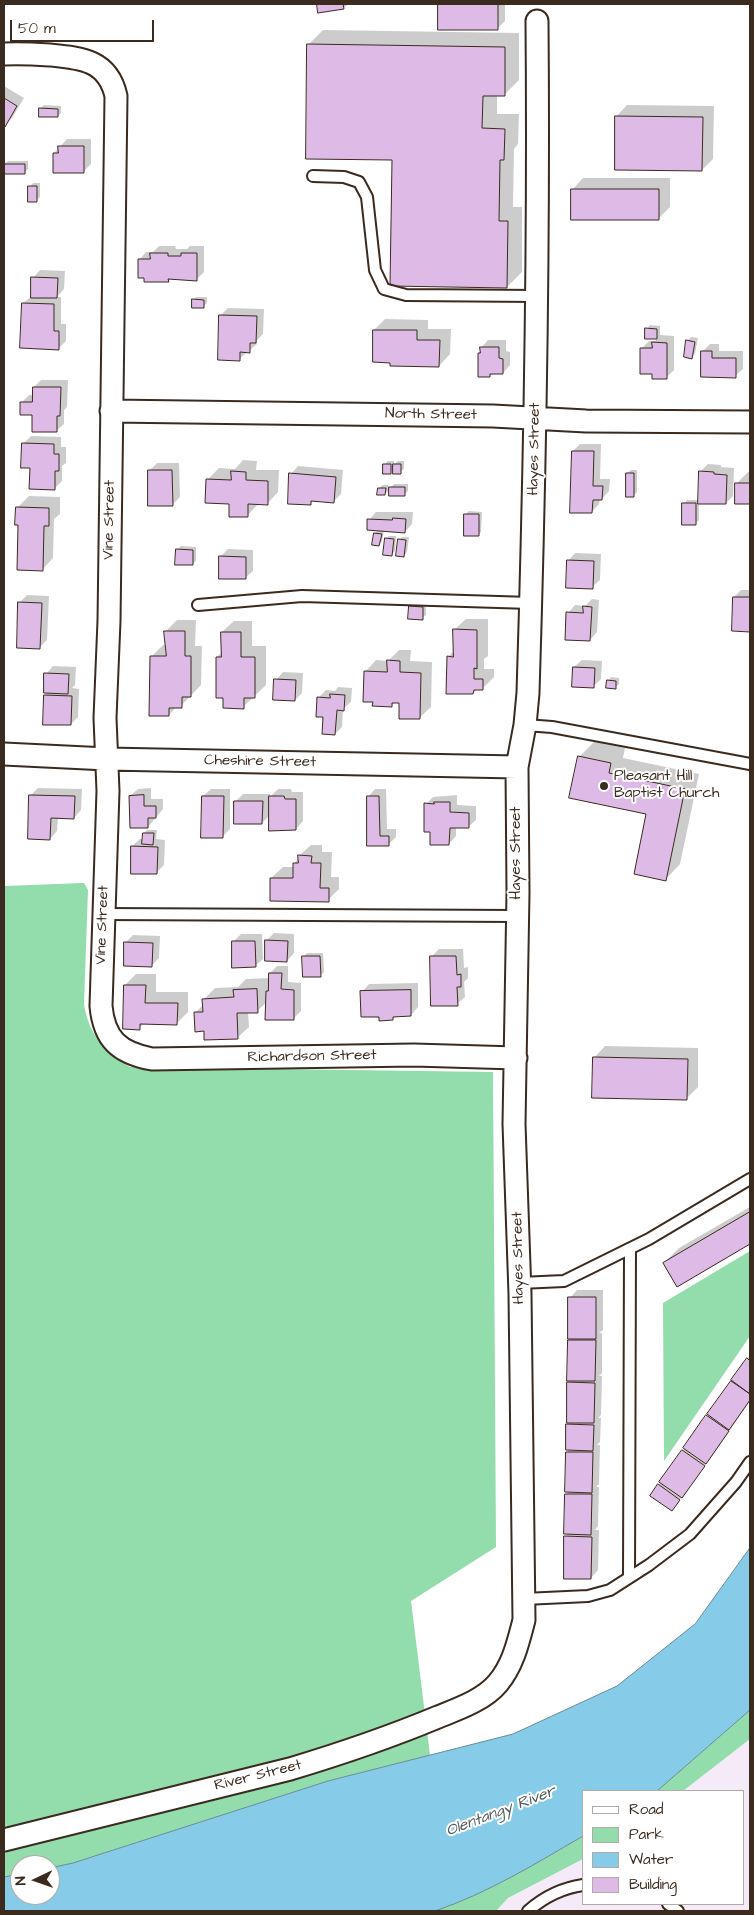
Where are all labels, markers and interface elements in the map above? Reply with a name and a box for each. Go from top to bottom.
scale bar [12,10,156,42]
text: 50 m [18,18,56,39]
street label: Hayes Street [525,402,545,496]
street label: North Street [385,405,477,425]
street label: Vine Street [100,480,120,560]
street label: Cheshire Street [204,752,316,772]
place label: Pleasant Hill Baptist Church [614,768,719,803]
marker: Pleasant Hill Baptist Church [598,780,610,792]
street label: Hayes Street [508,807,526,899]
street label: Vine Street [93,885,113,965]
street label: Richardson Street [247,1047,377,1067]
street label: Hayes Street [509,1211,529,1305]
street label: River Street [212,1756,304,1796]
water label: Olentangy River [444,1782,558,1842]
legend [582,1790,744,1905]
text: Road [629,1799,663,1820]
text: Park [629,1824,664,1845]
text: Water [629,1849,673,1870]
north arrow [10,1855,60,1905]
text: Building [629,1874,677,1895]
text: N [11,1876,31,1886]

